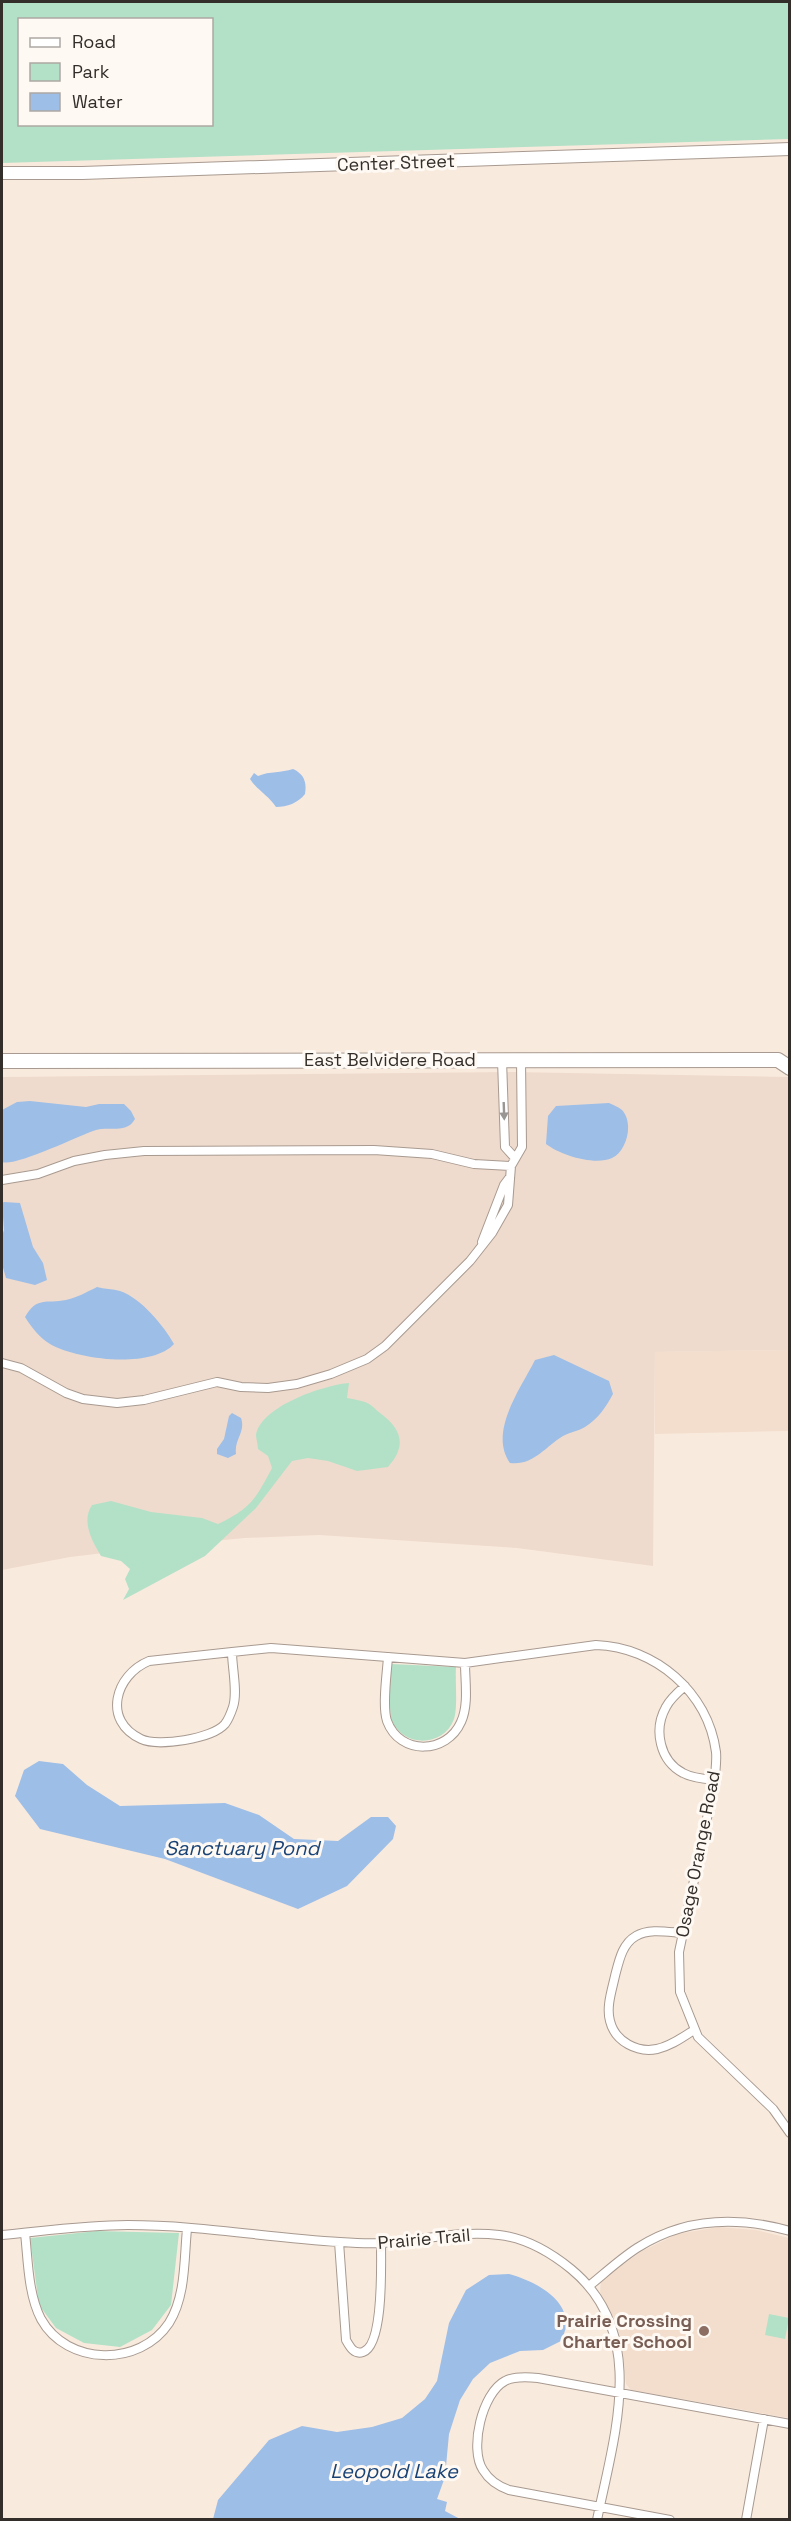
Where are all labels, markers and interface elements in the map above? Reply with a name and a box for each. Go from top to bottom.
legend [18,18,213,126]
text: Road [72,30,116,53]
text: Park [72,60,110,83]
text: Water [72,90,123,113]
street label: Center Street [337,149,455,176]
street label: East Belvidere Road [304,1048,476,1071]
one-way arrow [499,1102,508,1121]
street label: Osage Orange Road [670,1769,725,1939]
water label: Sanctuary Pond [165,1835,321,1861]
street label: Prairie Trail [377,2223,471,2254]
place label: Prairie Crossing Charter School [557,2309,692,2353]
marker: Prairie Crossing Charter School [697,2324,711,2338]
water label: Leopold Lake [330,2458,459,2484]

